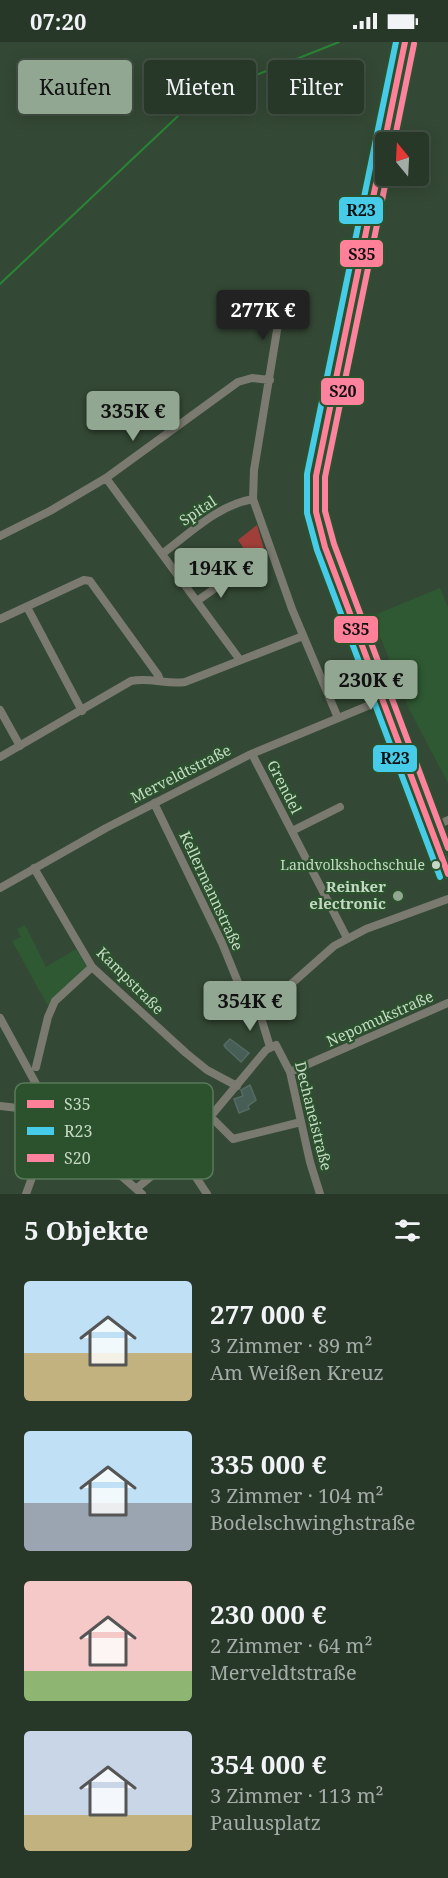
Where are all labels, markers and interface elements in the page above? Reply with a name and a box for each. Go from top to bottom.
text: 07:20 [30,6,86,36]
chip: Kaufen [18,60,132,114]
chip: Mieten [144,60,256,114]
chip: Filter [268,60,364,114]
north arrow [375,132,429,186]
map controls [375,132,429,186]
line badge: R23 [338,196,384,225]
text: R23 [346,199,376,221]
line badge: S35 [339,239,384,268]
text: S35 [348,243,376,265]
pin: 277K € [214,290,312,341]
text: 277K € [231,296,295,323]
line badge: S20 [320,377,365,406]
text: S20 [329,380,357,402]
pin: 335K € [84,391,182,442]
text: 335K € [101,397,165,424]
street label: Spital [175,490,220,530]
pin: 194K € [172,548,270,599]
text: 194K € [189,554,253,581]
line badge: S35 [333,615,379,644]
text: S35 [342,618,370,640]
pin: 230K € [322,660,420,711]
text: 230K € [339,666,403,693]
street label: Merveldtstraße [127,739,234,807]
line badge: R23 [372,744,418,773]
text: R23 [380,747,410,769]
street label: Grendel [263,756,307,817]
street label: Kellermannstraße [175,828,248,954]
place label: Landvolkshochschule [280,855,425,874]
marker: Landvolkshochschule [430,859,442,871]
place label: Reinker electronic [309,876,386,913]
marker: Reinker electronic [391,889,405,903]
street label: Kampstraße [93,942,169,1018]
pin: 354K € [201,981,299,1032]
street label: Nepomukstraße [323,986,436,1051]
text: 354K € [218,987,282,1014]
street label: Dechaneistraße [291,1059,337,1172]
legend [15,1083,213,1179]
text: S35 [64,1093,91,1115]
text: R23 [64,1120,92,1142]
text: S20 [64,1147,91,1169]
text: 5 Objekte [24,1212,149,1248]
icon: filters [391,1214,424,1247]
text: 277 000 € [210,1296,326,1332]
icon: home [72,1305,144,1377]
text: 3 Zimmer · 89 m² [210,1332,372,1359]
text: Am Weißen Kreuz [210,1359,384,1386]
text: 335 000 € [210,1446,326,1482]
icon: home [72,1455,144,1527]
text: 3 Zimmer · 104 m² [210,1482,384,1509]
text: Bodelschwinghstraße [210,1509,415,1536]
text: 230 000 € [210,1596,326,1632]
icon: home [72,1605,144,1677]
text: 2 Zimmer · 64 m² [210,1632,372,1659]
text: Merveldtstraße [210,1659,357,1686]
text: 354 000 € [210,1746,326,1782]
icon: home [72,1755,144,1827]
text: 3 Zimmer · 113 m² [210,1782,384,1809]
text: Paulusplatz [210,1809,321,1836]

